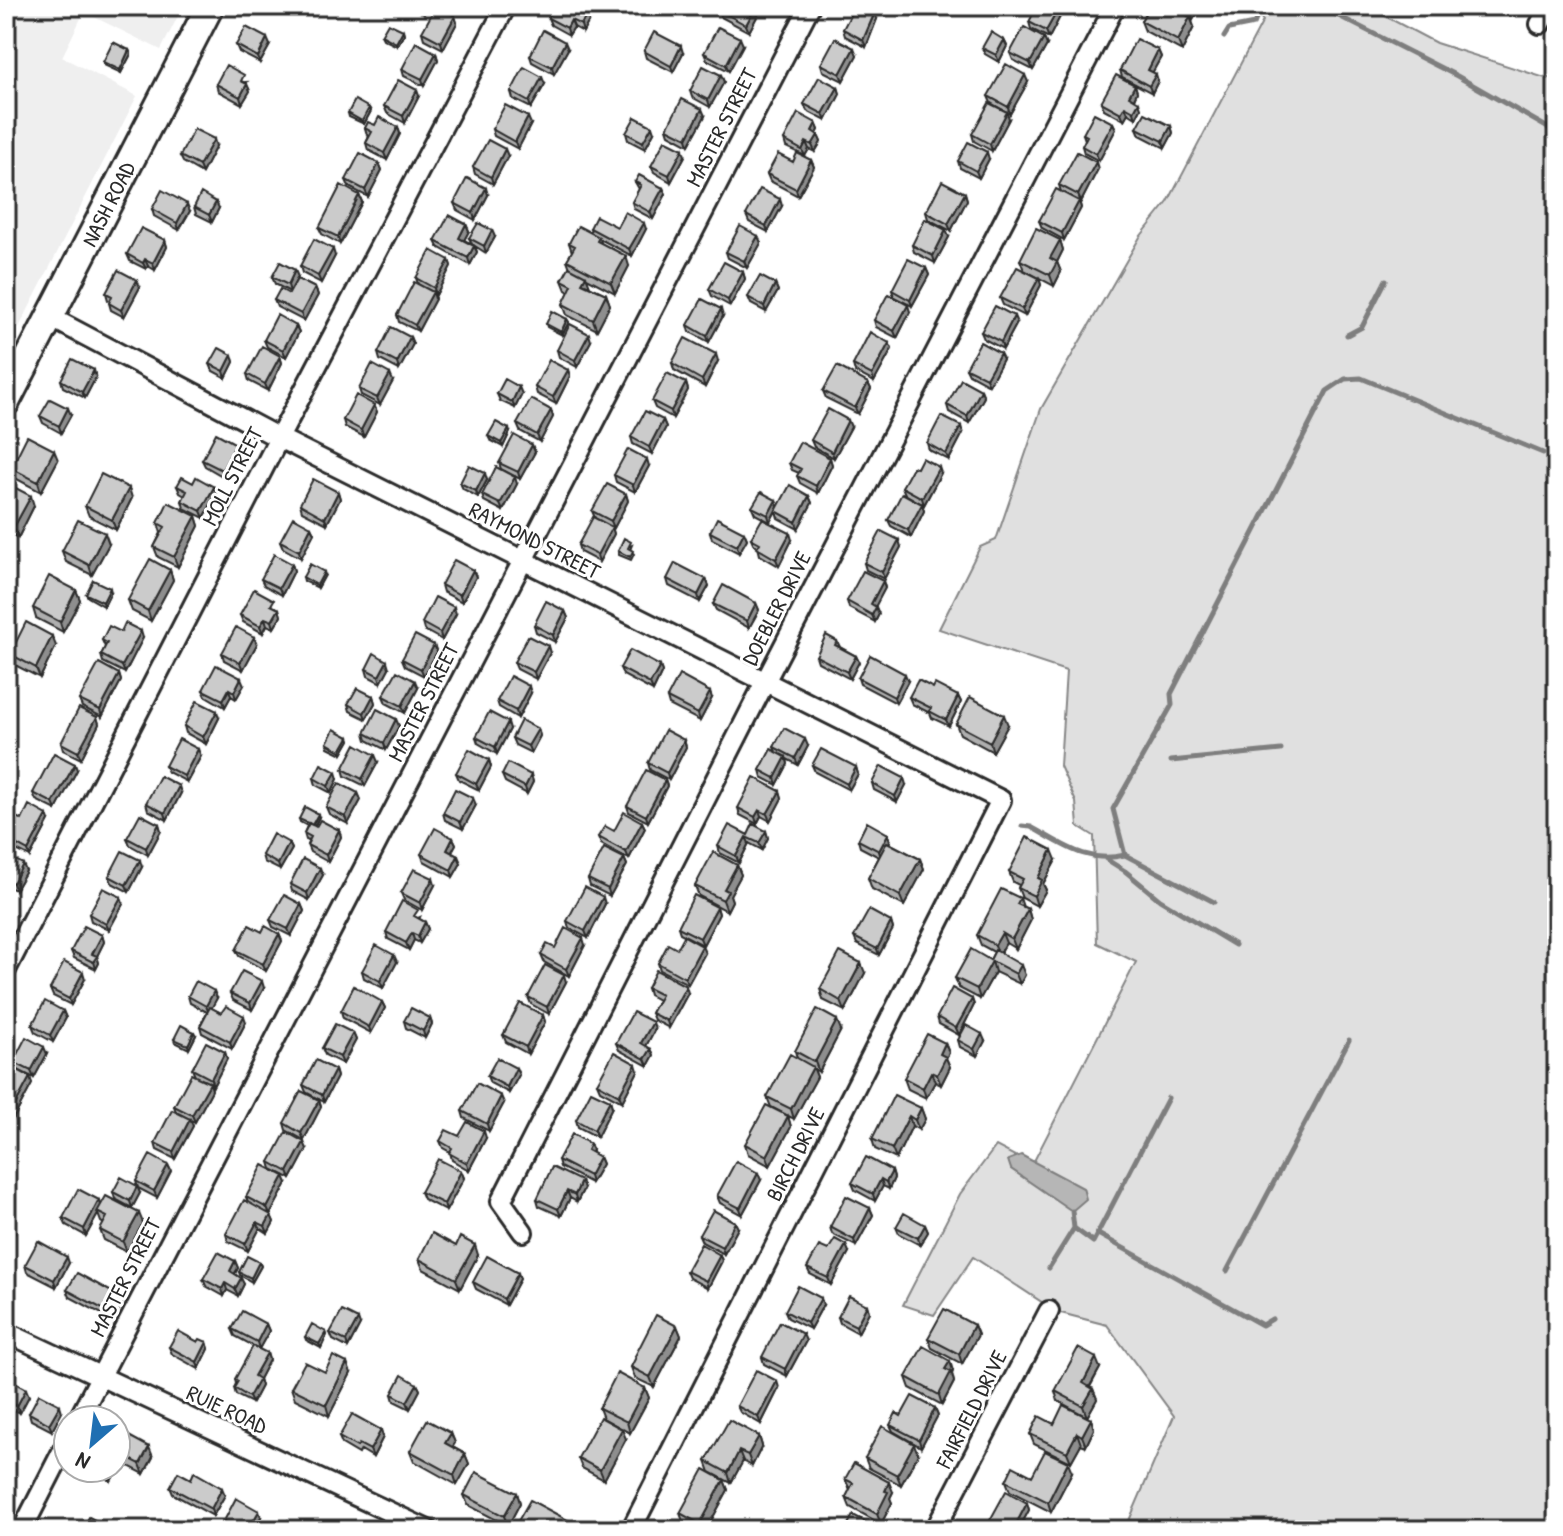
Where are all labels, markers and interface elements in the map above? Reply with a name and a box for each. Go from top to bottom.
street label: MASTER STREET [678,62,764,191]
street label: NASH ROAD [74,156,142,251]
street label: MOLL STREET [194,421,270,530]
street label: RAYMOND STREET [464,494,606,586]
street label: DOEBLER DRIVE [734,546,818,670]
street label: MASTER STREET [380,637,466,766]
street label: BIRCH DRIVE [759,1102,832,1206]
street label: MASTER STREET [82,1212,168,1341]
street label: FAIRFIELD DRIVE [928,1345,1014,1474]
street label: RUIE ROAD [182,1377,273,1441]
north arrow [52,1404,132,1484]
text: N [70,1446,95,1478]

